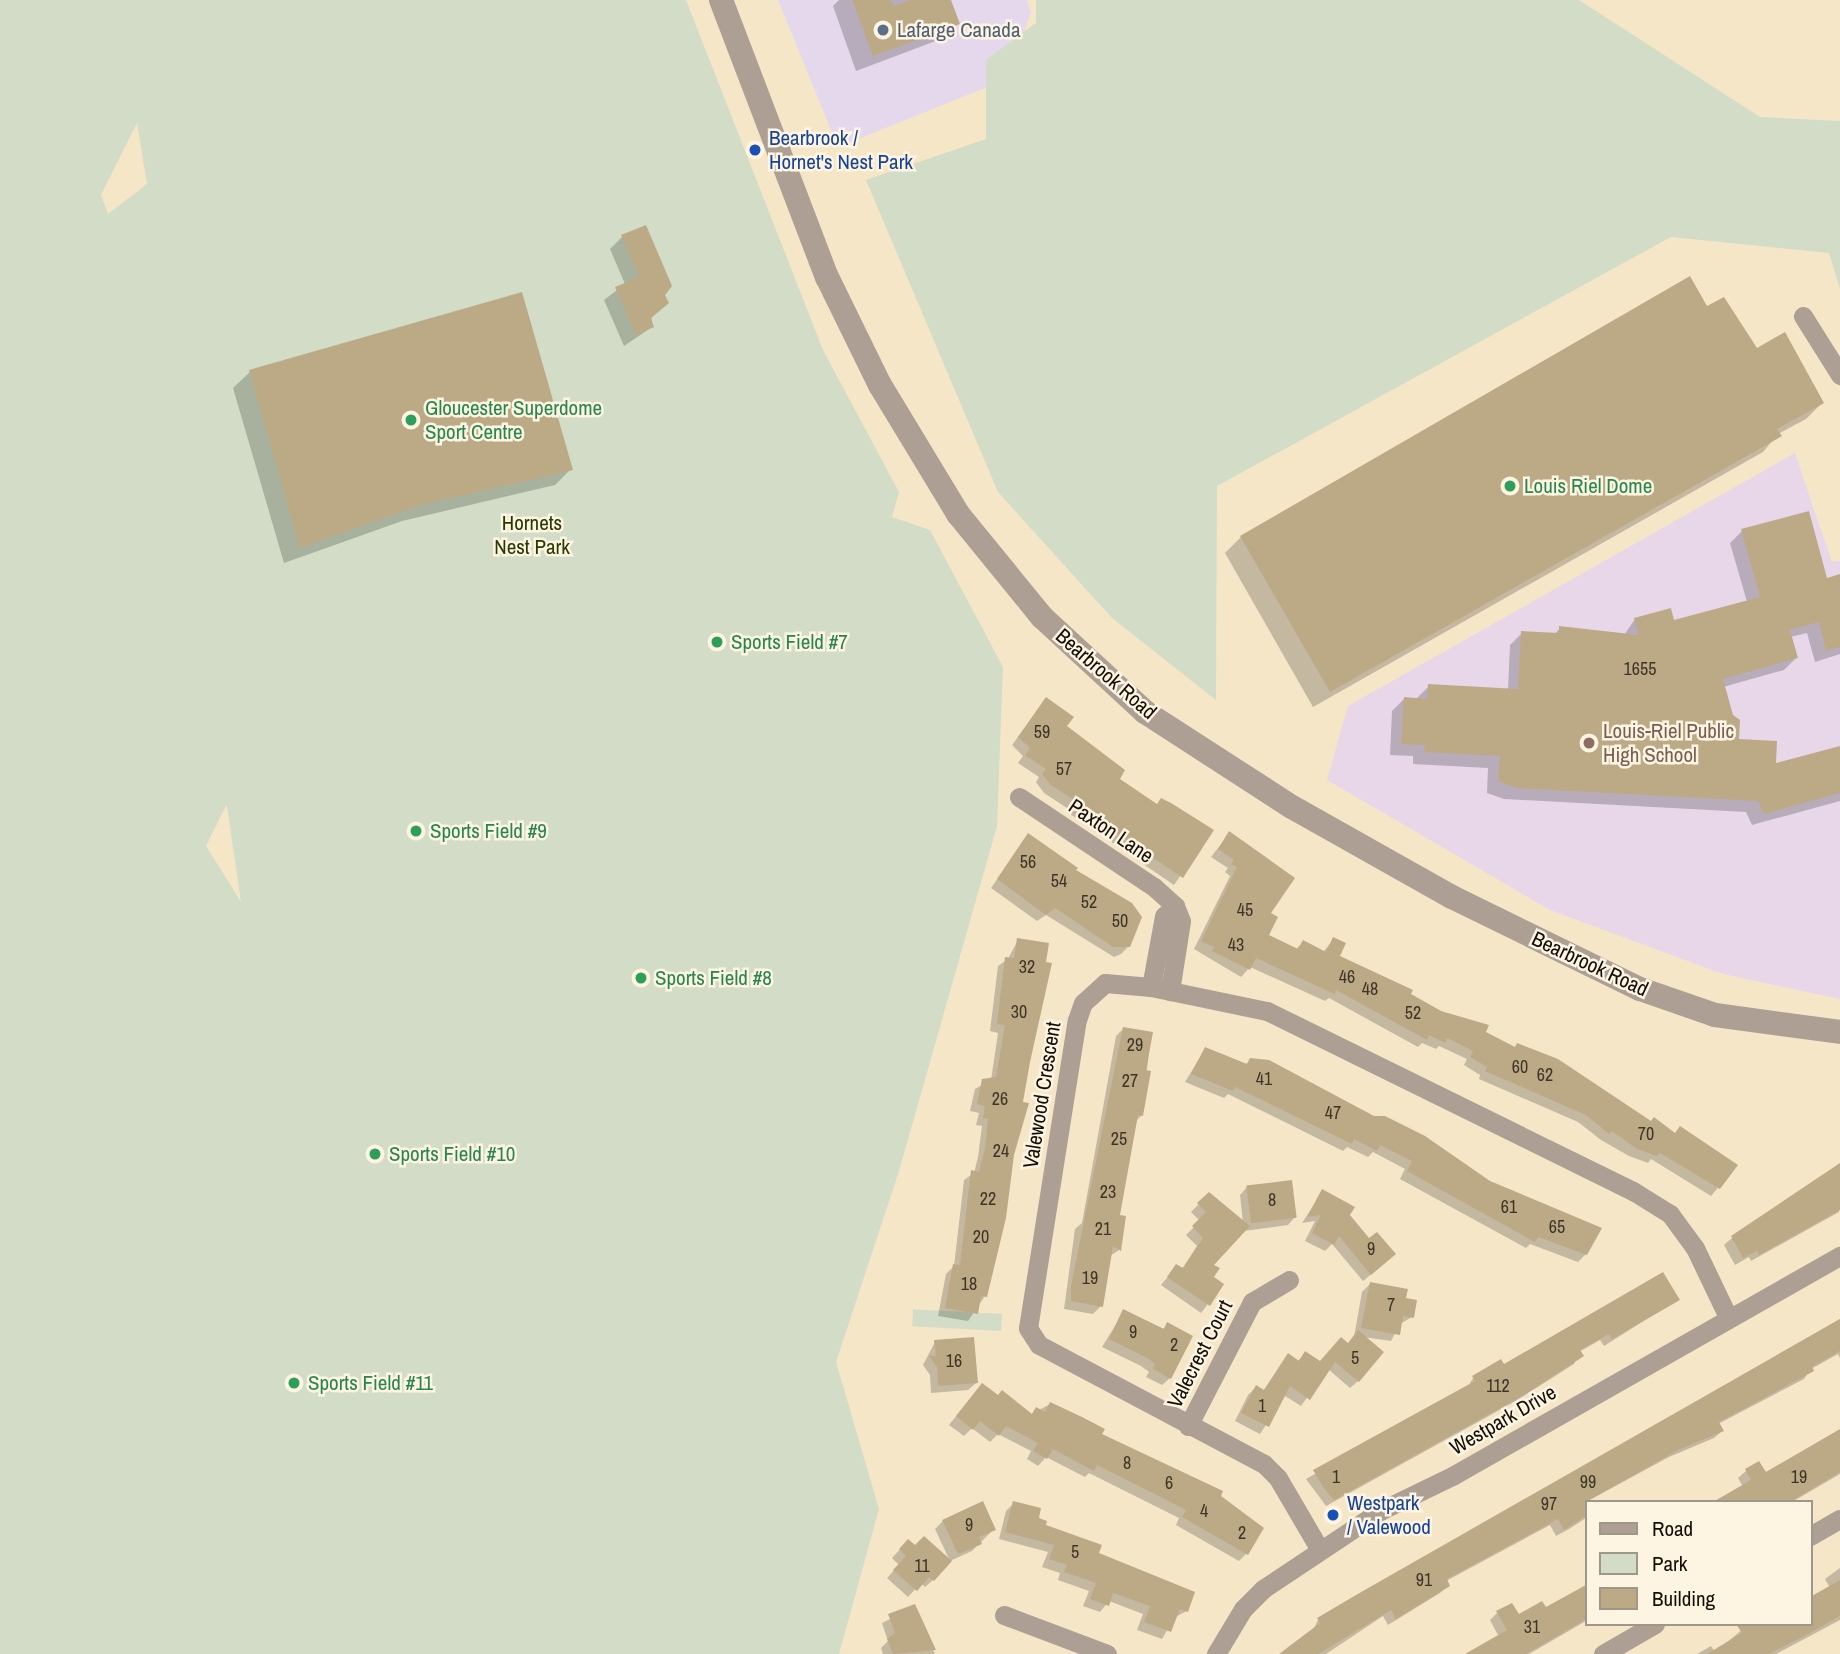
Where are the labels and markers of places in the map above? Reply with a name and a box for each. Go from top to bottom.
place label: Lafarge Canada [897,17,1021,43]
marker: Lafarge Canada [875,22,891,38]
place label: Bearbrook / Hornet's Nest Park [769,125,913,175]
marker: Bearbrook / Hornet's Nest Park [747,142,763,158]
place label: Gloucester Superdome Sport Centre [425,395,602,445]
marker: Gloucester Superdome Sport Centre [403,412,419,428]
place label: Louis Riel Dome [1524,473,1652,499]
marker: Louis Riel Dome [1502,478,1518,494]
place label: Sports Field #7 [731,629,848,655]
marker: Sports Field #7 [709,634,725,650]
place label: Louis-Riel Public High School [1603,718,1734,768]
marker: Louis-Riel Public High School [1581,735,1597,751]
place label: Sports Field #9 [430,818,547,844]
marker: Sports Field #9 [408,823,424,839]
place label: Sports Field #8 [655,965,772,991]
marker: Sports Field #8 [633,970,649,986]
place label: Sports Field #10 [389,1141,515,1167]
marker: Sports Field #10 [367,1146,383,1162]
place label: Sports Field #11 [308,1370,433,1396]
marker: Sports Field #11 [286,1375,302,1391]
place label: Westpark / Valewood [1347,1490,1431,1540]
marker: Westpark / Valewood [1325,1507,1341,1523]

